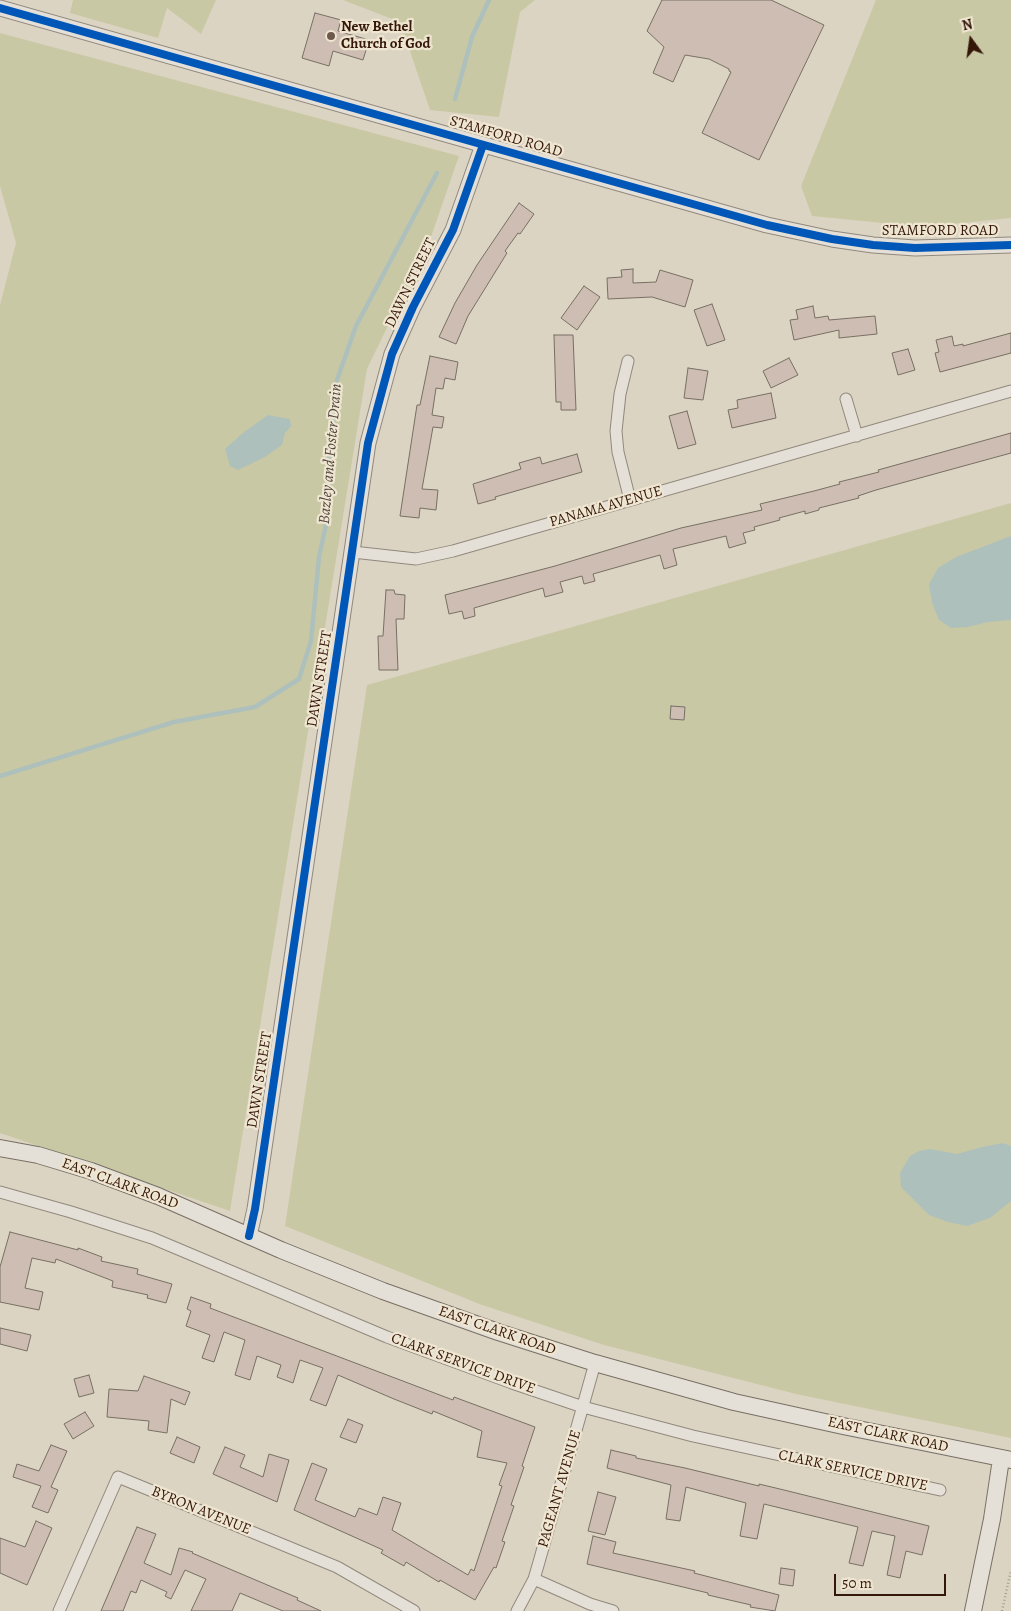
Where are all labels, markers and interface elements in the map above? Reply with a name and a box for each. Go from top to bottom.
north arrow [946,15,996,65]
text: N [960,15,974,35]
place label: New Bethel Church of God [341,18,431,53]
marker: New Bethel Church of God [325,30,337,42]
street label: STAMFORD ROAD [448,112,564,162]
street label: STAMFORD ROAD [882,222,998,240]
street label: DAWN STREET [382,235,440,331]
water label: Bazley and Foster Drain [315,383,347,525]
street label: PANAMA AVENUE [548,482,664,532]
street label: DAWN STREET [303,629,337,729]
street label: DAWN STREET [243,1030,277,1130]
street label: EAST CLARK ROAD [59,1155,181,1213]
street label: EAST CLARK ROAD [436,1302,558,1360]
street label: CLARK SERVICE DRIVE [388,1330,538,1398]
street label: EAST CLARK ROAD [826,1413,950,1457]
street label: PAGEANT AVENUE [535,1428,585,1550]
street label: CLARK SERVICE DRIVE [777,1446,929,1496]
street label: BYRON AVENUE [148,1483,254,1539]
scale bar [836,1564,948,1596]
text: 50 m [842,1573,872,1593]

